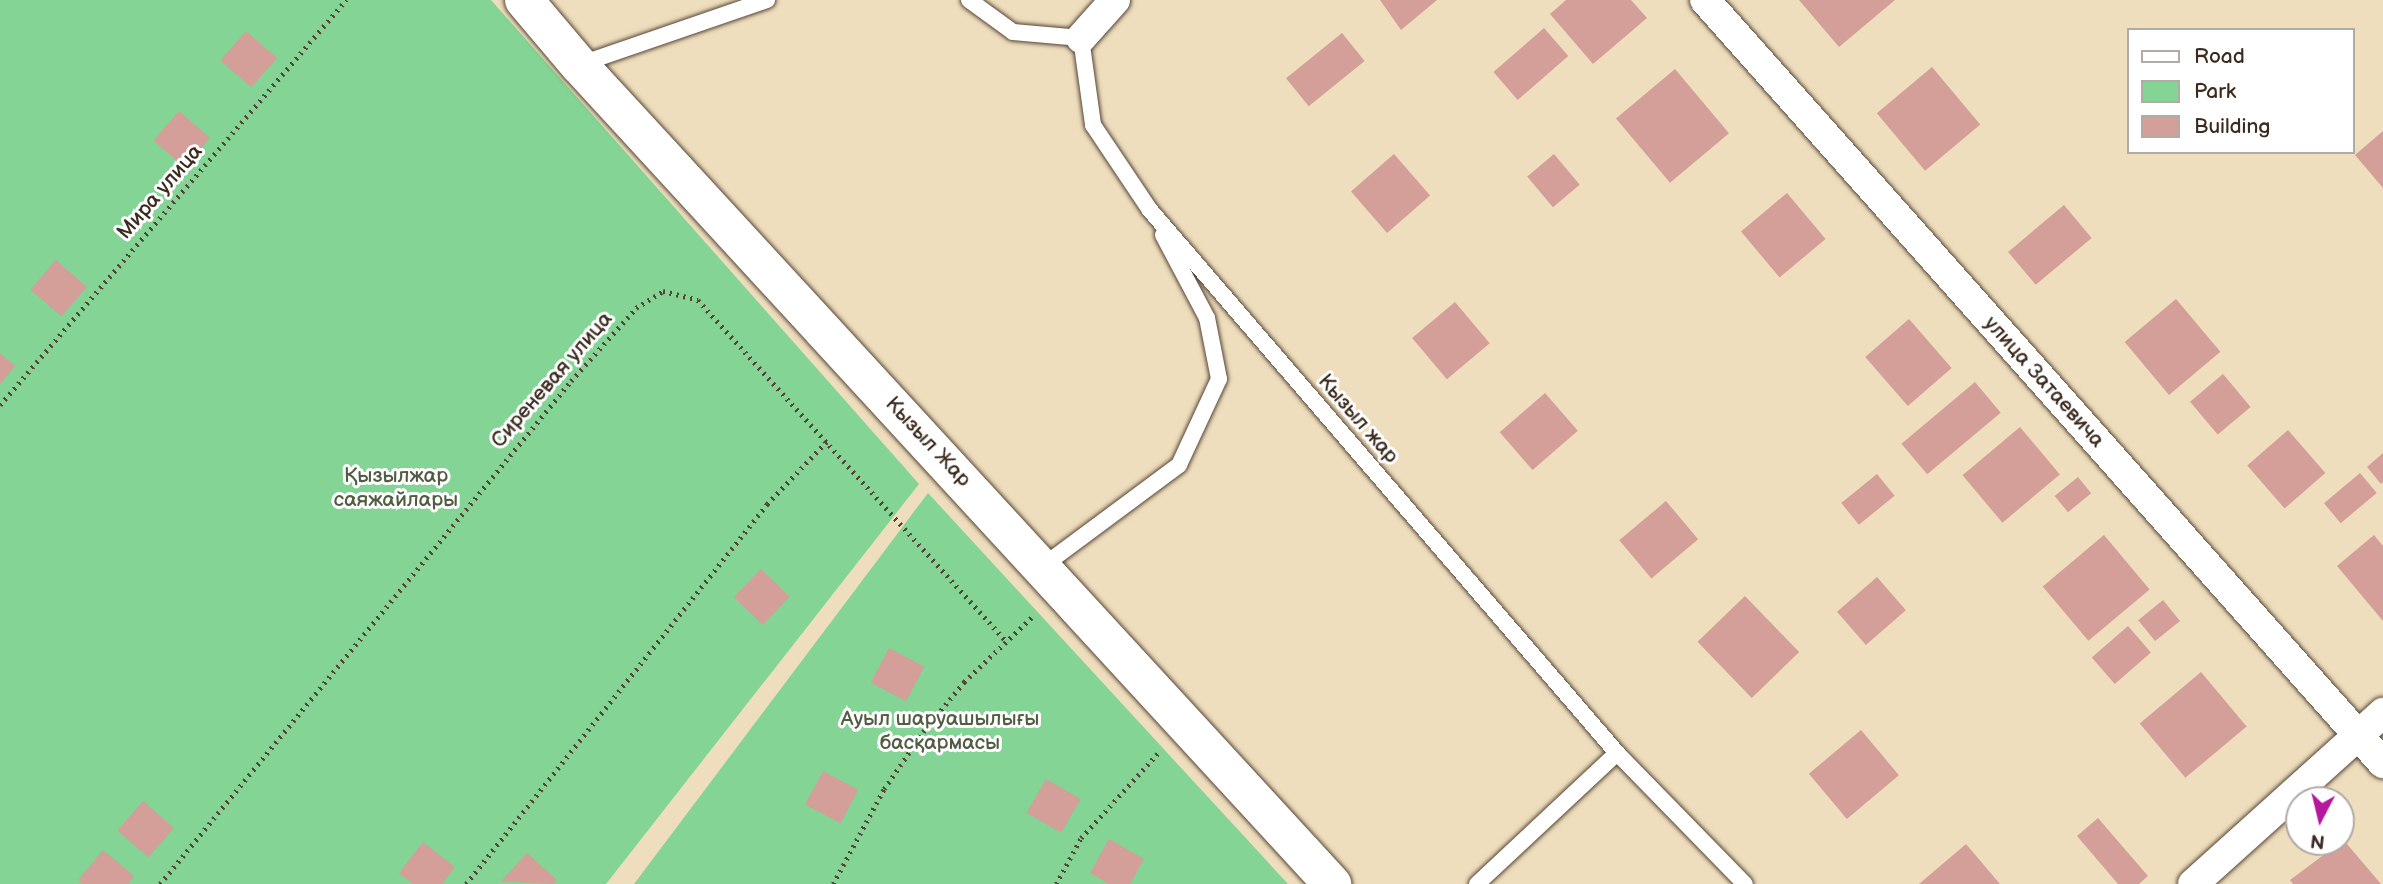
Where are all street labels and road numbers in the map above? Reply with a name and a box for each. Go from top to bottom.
street label: Мира улица [112,139,208,245]
street label: Сиреневая улица [486,307,618,453]
street label: улица Затаевича [1978,311,2110,453]
street label: Кызыл жар [1312,369,1404,469]
street label: Кызыл Жар [880,392,976,492]

